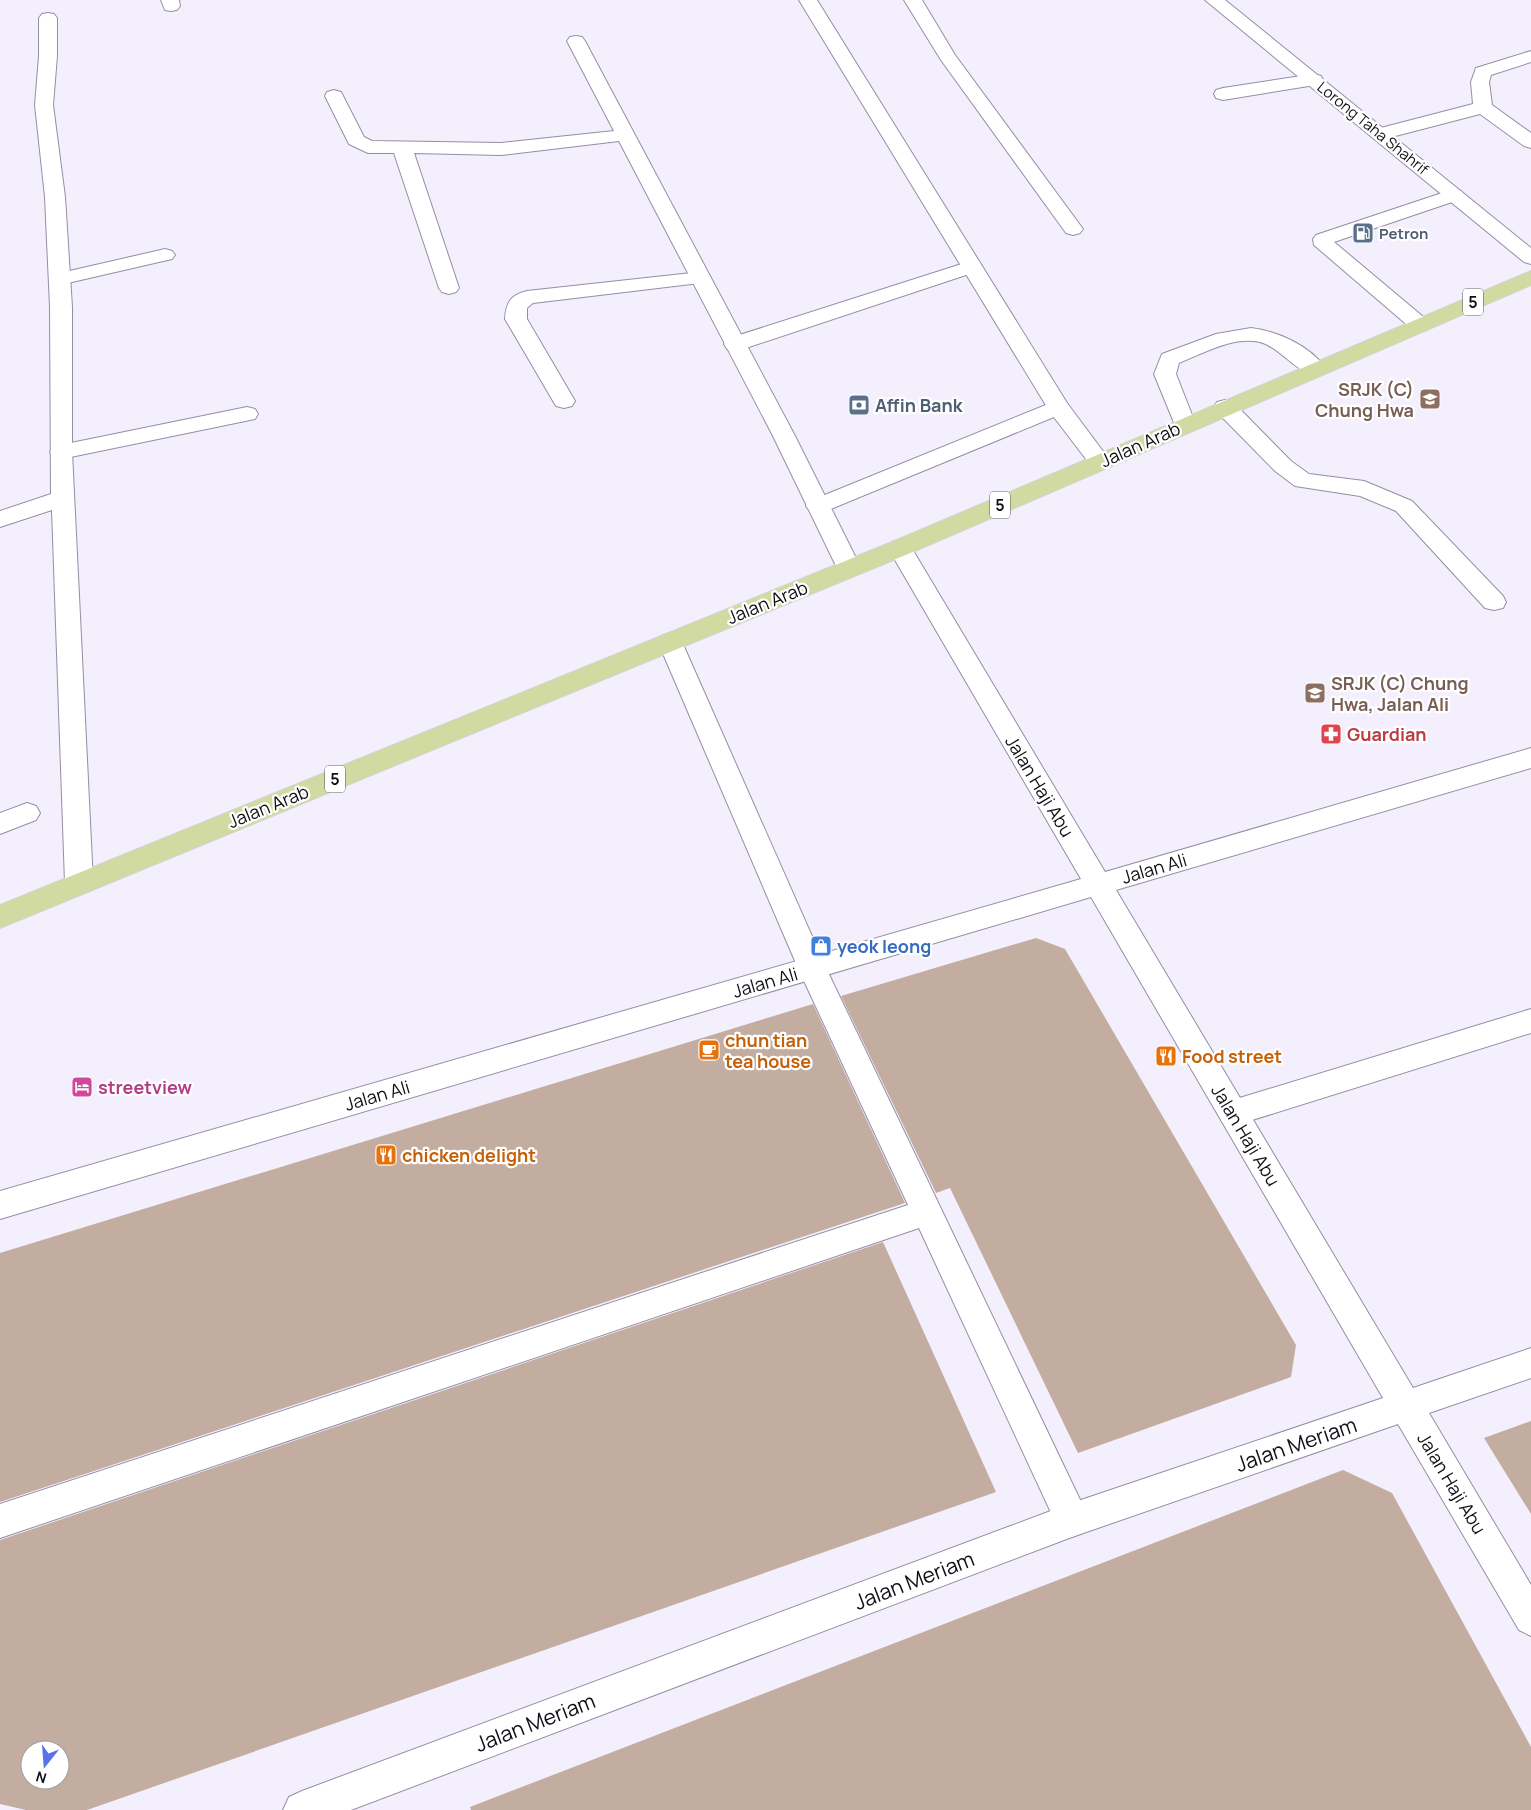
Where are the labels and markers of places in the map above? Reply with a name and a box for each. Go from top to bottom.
fuel station icon: Petron [1351,221,1375,245]
place label: Petron [1379,223,1428,244]
place label: SRJK (C) Chung Hwa [1315,377,1414,422]
school or university icon: SRJK (C) Chung Hwa [1418,387,1442,411]
bank icon: Affin Bank [847,393,871,417]
place label: Affin Bank [875,393,964,417]
place label: SRJK (C) Chung Hwa, Jalan Ali [1331,671,1469,716]
school or university icon: SRJK (C) Chung Hwa, Jalan Ali [1303,681,1327,705]
pharmacy icon: Guardian [1319,722,1343,746]
place label: Guardian [1347,722,1427,746]
shop icon: yeok leong [809,934,833,958]
place label: yeok leong [837,934,931,958]
place label: chun tian tea house [725,1028,811,1073]
cafe icon: chun tian tea house [697,1038,721,1062]
restaurant icon: Food street [1154,1044,1178,1068]
place label: Food street [1182,1044,1282,1068]
hotel icon: streetview [70,1075,94,1099]
place label: streetview [98,1075,192,1099]
restaurant icon: chicken delight [374,1143,398,1167]
place label: chicken delight [402,1143,536,1167]

